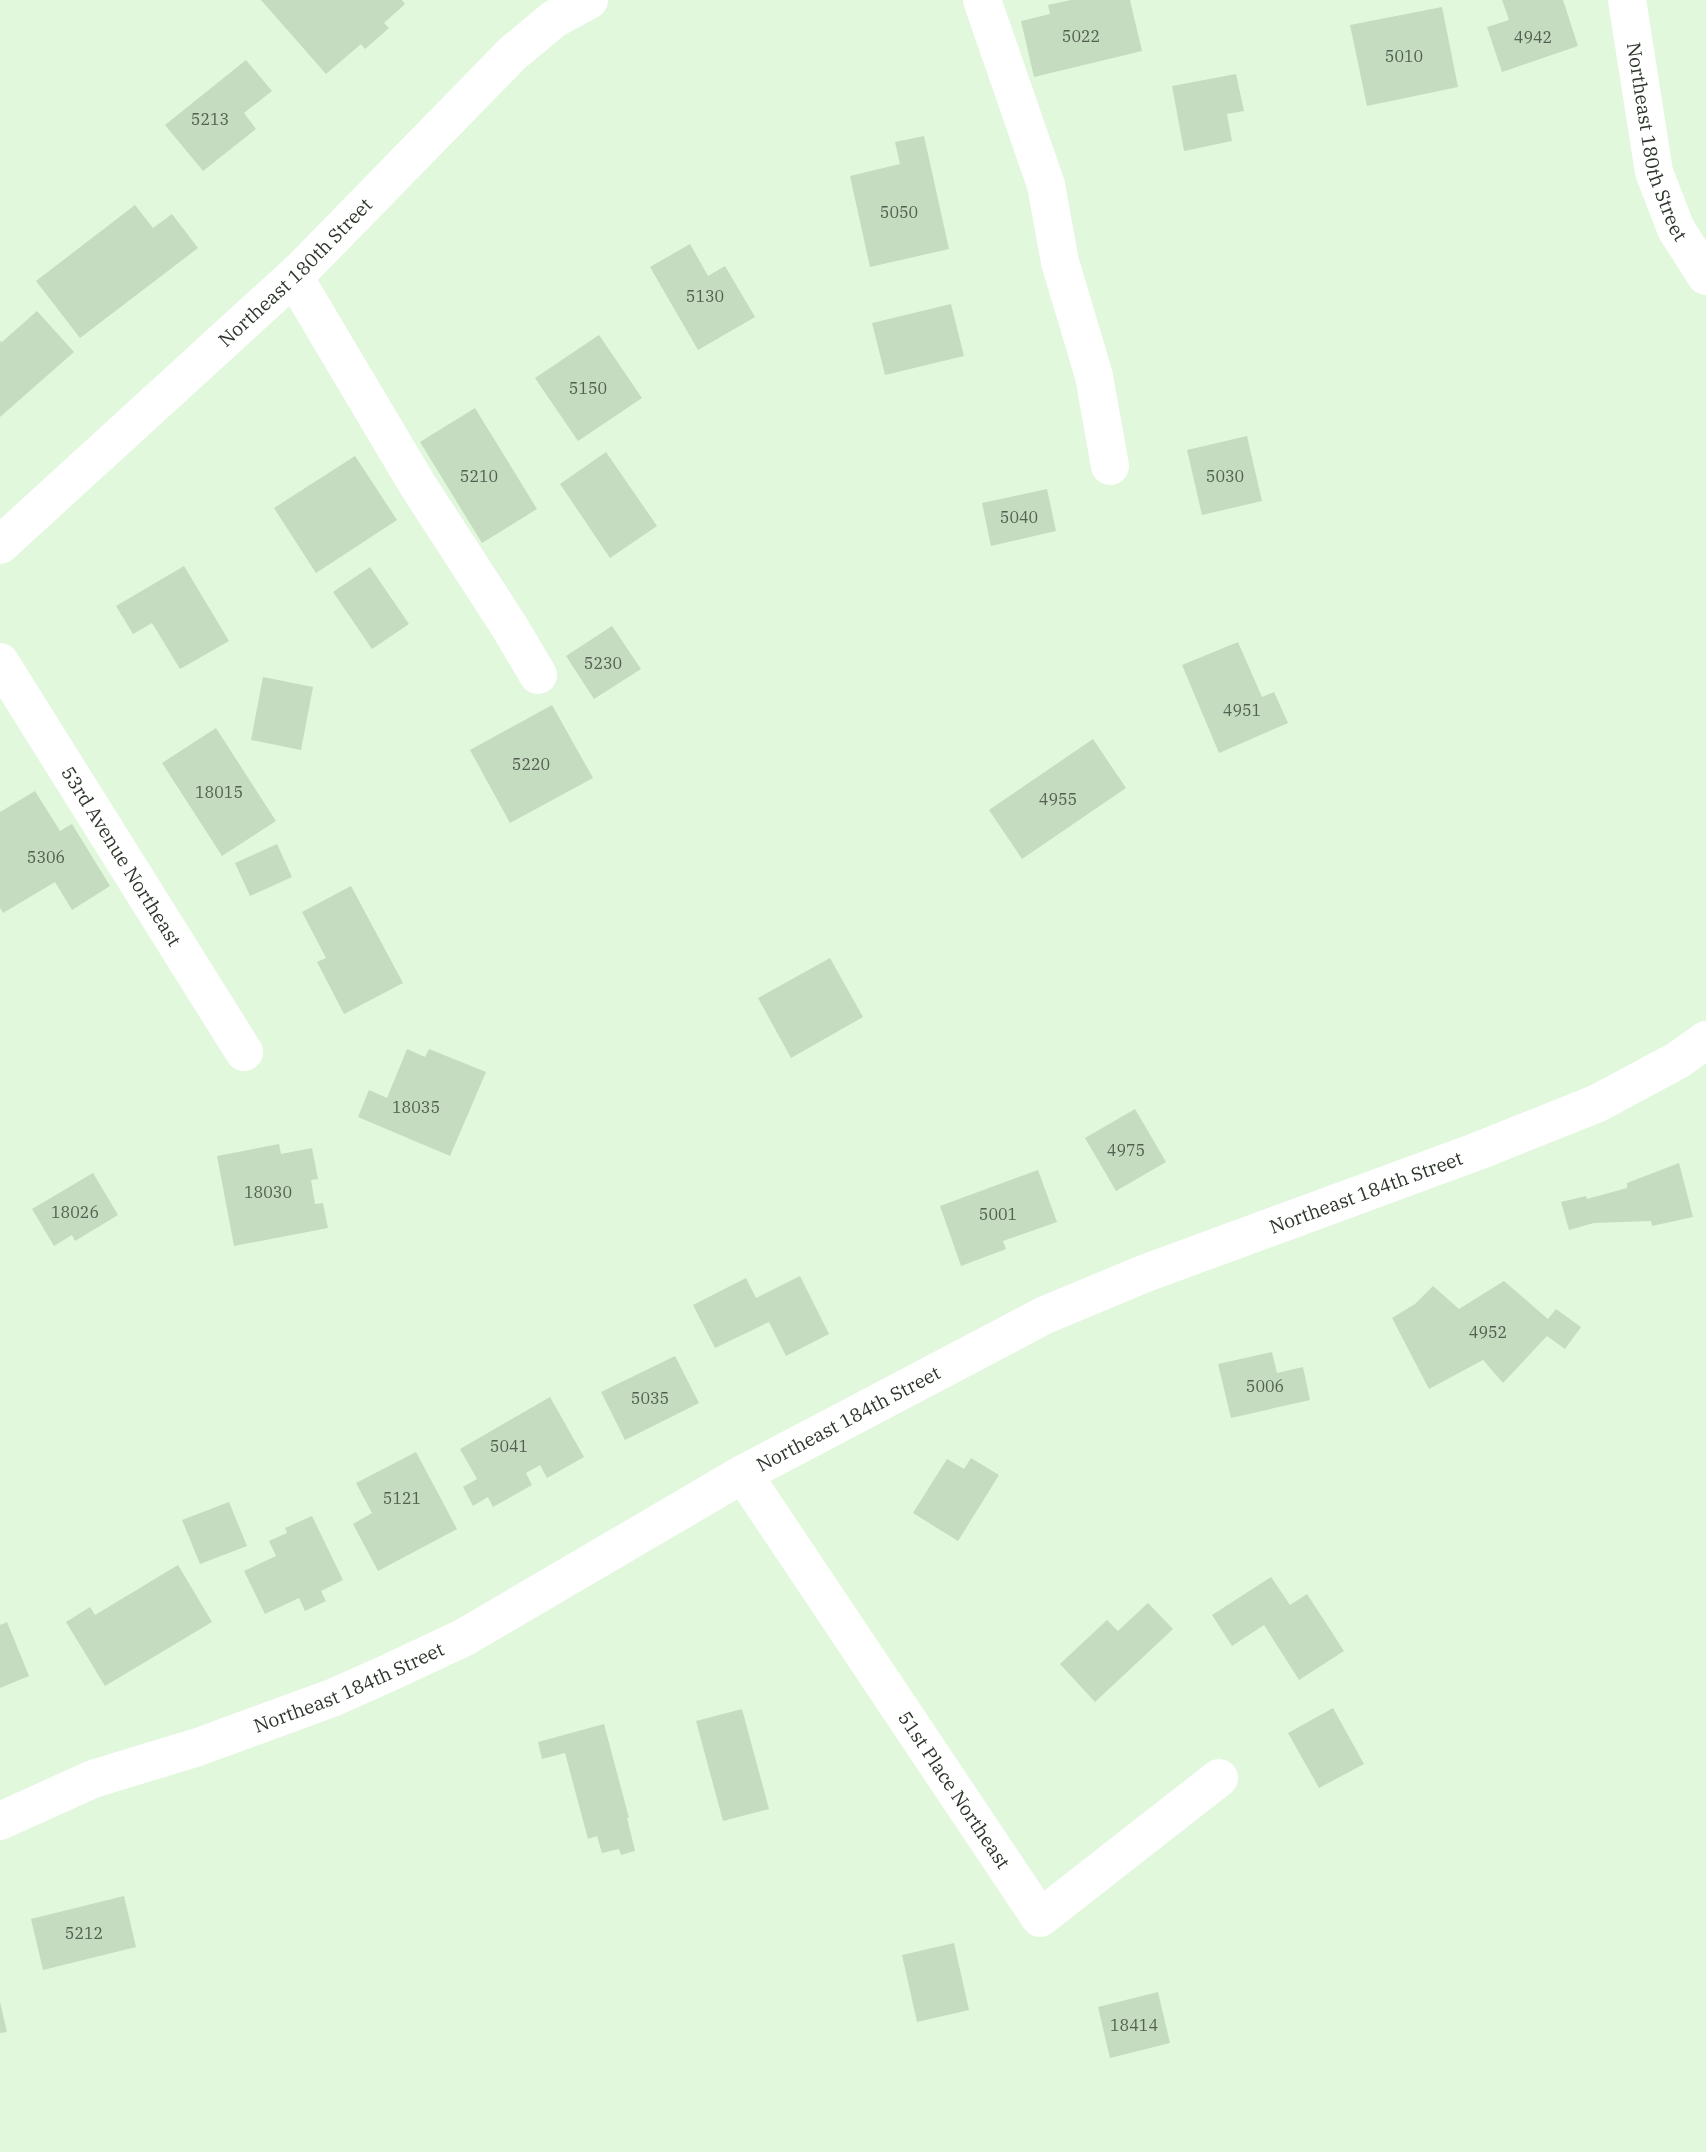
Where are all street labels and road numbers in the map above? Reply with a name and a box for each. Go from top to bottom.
street label: Northeast 180th Street [1622,40,1693,246]
street label: Northeast 180th Street [213,192,377,352]
street label: 53rd Avenue Northeast [56,762,187,951]
street label: Northeast 184th Street [1266,1146,1466,1239]
street label: Northeast 184th Street [752,1360,944,1477]
street label: Northeast 184th Street [250,1637,448,1738]
street label: 51st Place Northeast [893,1707,1016,1873]

